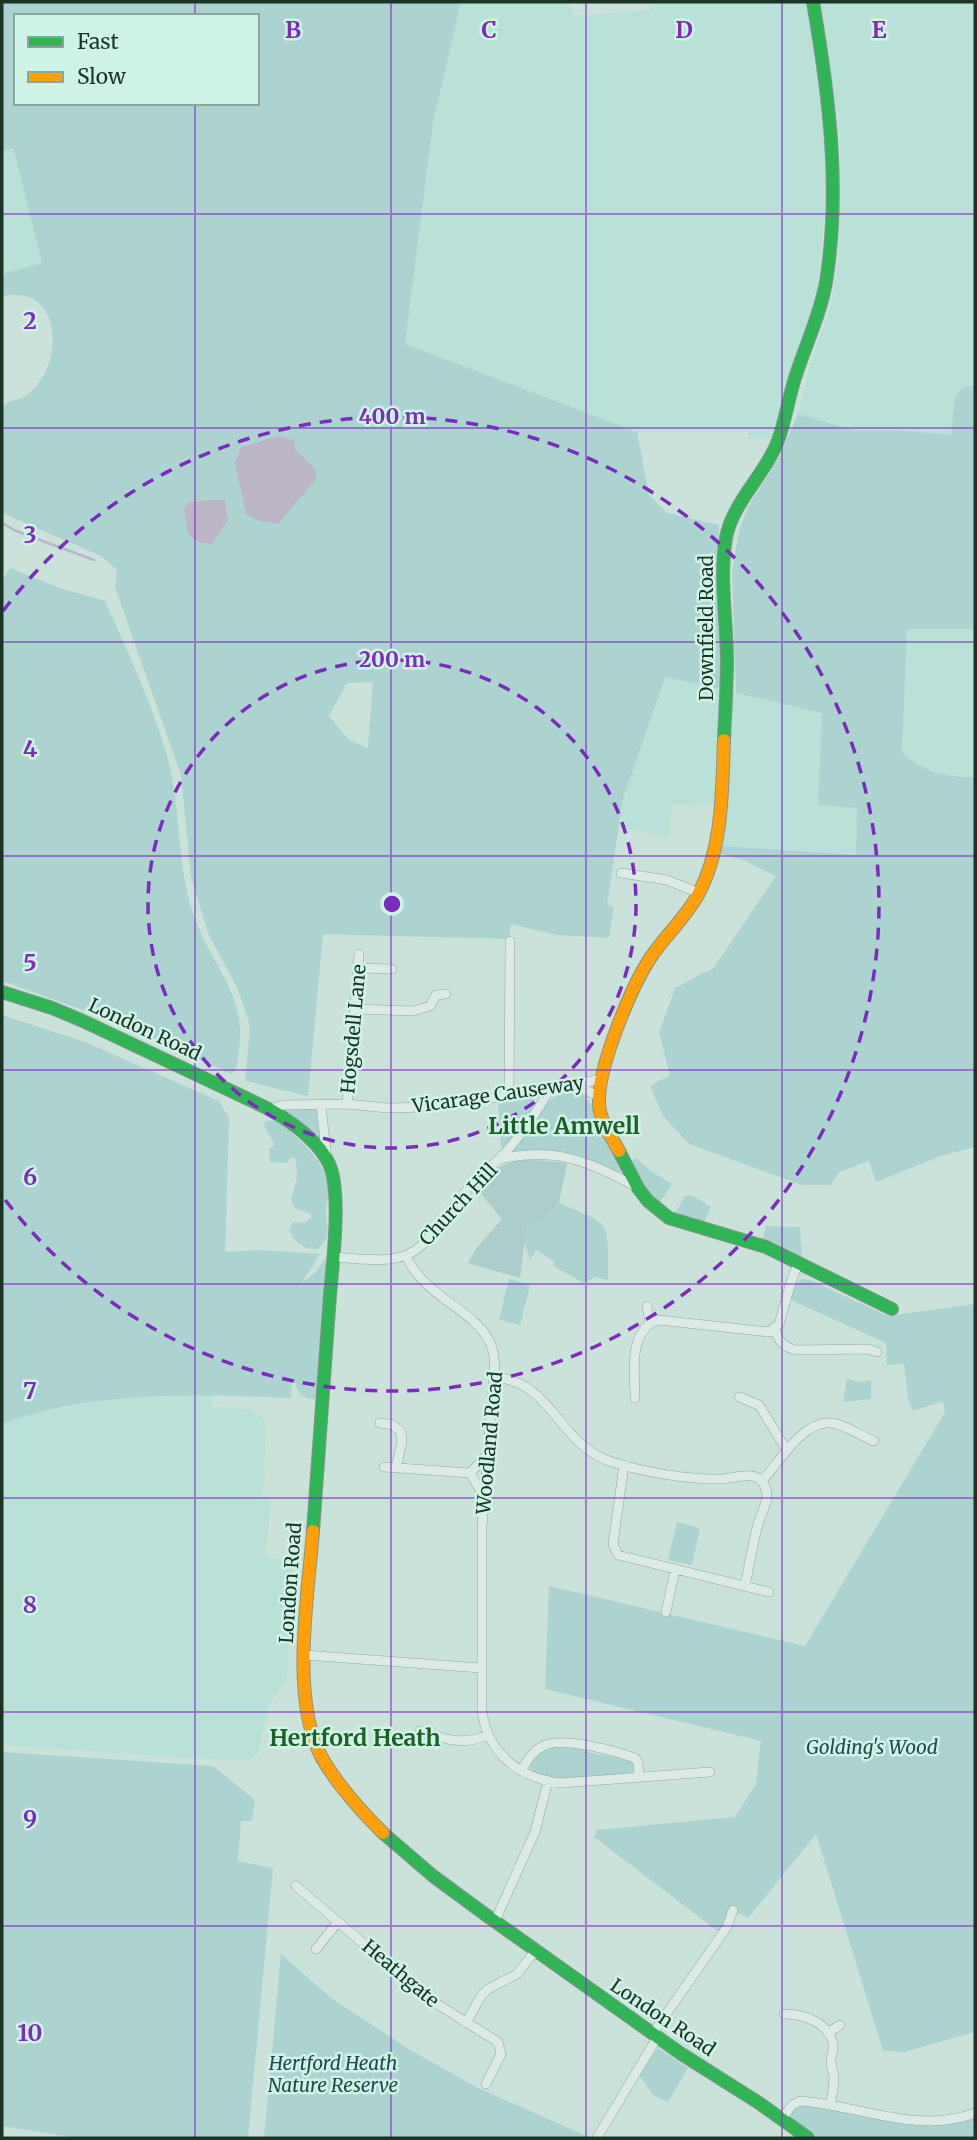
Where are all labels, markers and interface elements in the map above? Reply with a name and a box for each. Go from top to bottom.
legend [14,14,259,105]
text: B [285,15,301,44]
text: C [481,15,497,44]
text: D [675,15,693,44]
text: E [871,15,887,44]
text: Fast [77,28,119,55]
text: Slow [77,63,126,90]
text: 2 [23,306,37,335]
text: 400 m [358,403,426,430]
text: 3 [23,520,37,549]
street label: Downfield Road [694,555,718,701]
text: 200 m [359,646,425,673]
text: 4 [23,734,38,763]
centre of rings [380,892,404,916]
text: 5 [23,948,37,977]
street label: Hogsdell Lane [335,963,371,1095]
street label: London Road [85,992,205,1066]
street label: Vicarage Causeway [410,1070,585,1118]
district label: Little Amwell [488,1111,641,1140]
street label: Church Hill [414,1158,502,1250]
text: 6 [23,1162,37,1191]
street label: Woodland Road [471,1370,507,1517]
text: 7 [23,1376,37,1405]
street label: London Road [274,1522,306,1644]
text: 8 [23,1590,37,1619]
district label: Hertford Heath [269,1723,441,1752]
park label: Golding's Wood [806,1735,938,1759]
text: 9 [23,1804,37,1833]
street label: Heathgate [358,1934,444,2012]
street label: London Road [606,1973,720,2061]
text: 10 [18,2018,42,2047]
park label: Hertford Heath Nature Reserve [268,2051,399,2097]

